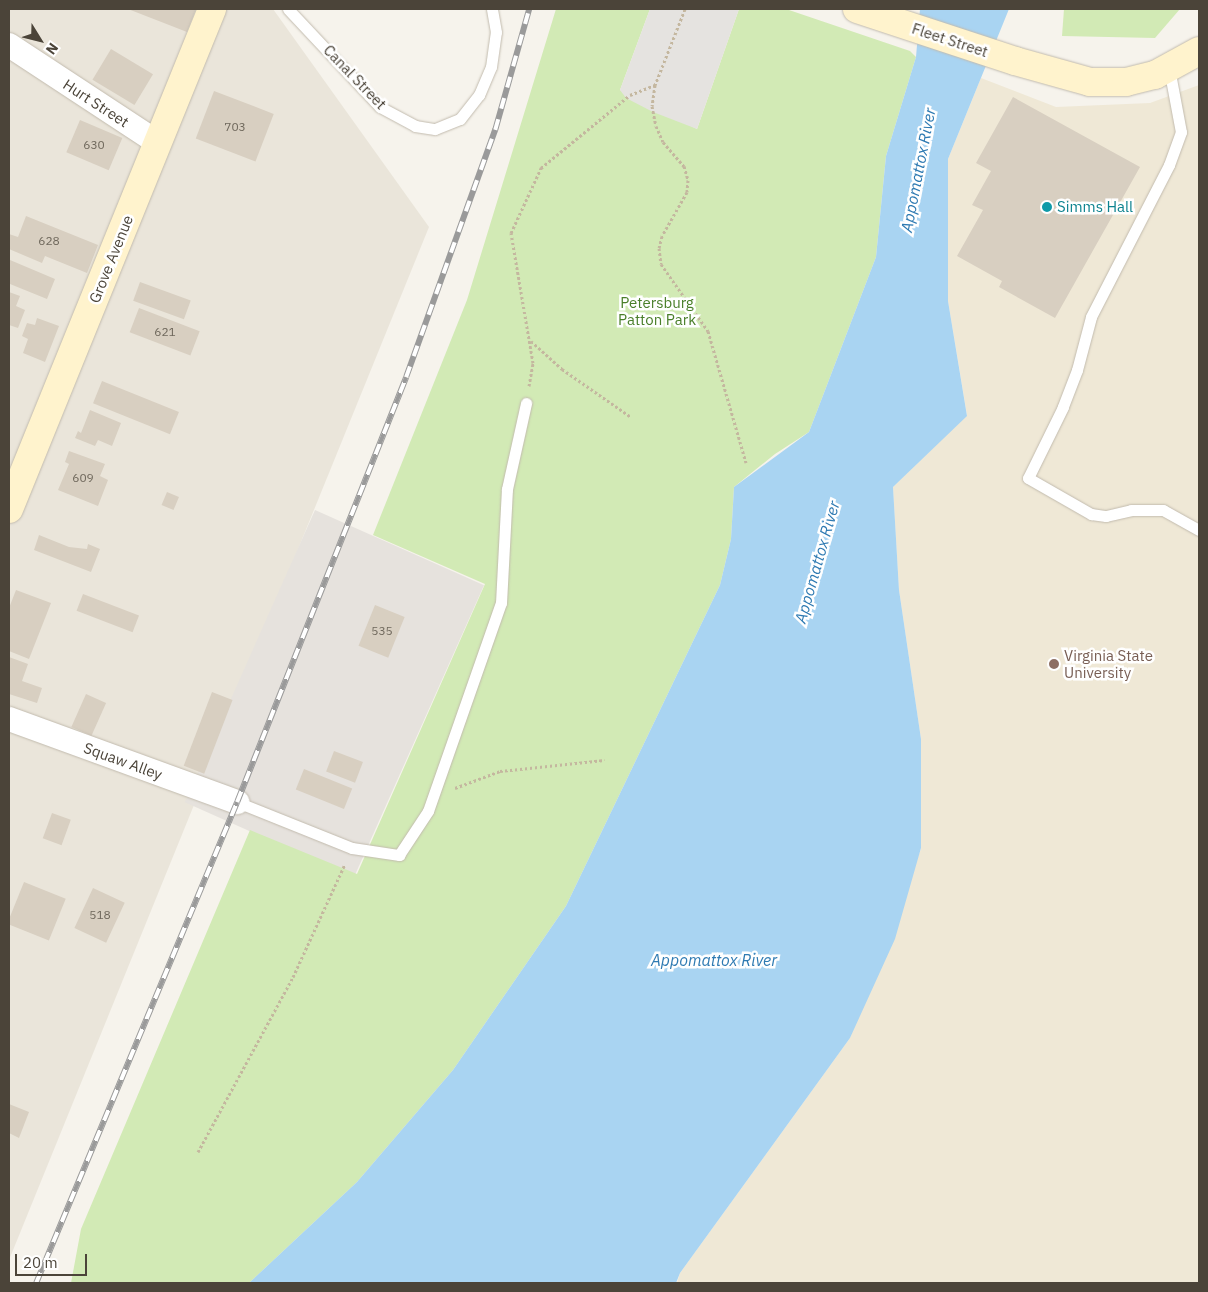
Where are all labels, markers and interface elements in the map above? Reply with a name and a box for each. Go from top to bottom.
north arrow [15,15,65,65]
street label: Fleet Street [910,19,990,61]
text: N [42,39,62,58]
street label: Canal Street [320,41,390,113]
street label: Hurt Street [60,75,132,131]
water label: Appomattox River [897,106,939,234]
house number: 703 [224,120,246,134]
house number: 630 [83,138,105,152]
place label: Simms Hall [1057,198,1133,216]
marker: Simms Hall [1041,201,1053,213]
street label: Grove Avenue [85,212,137,306]
house number: 628 [38,234,60,248]
park label: Petersburg Patton Park [618,293,696,328]
house number: 621 [154,325,176,339]
house number: 609 [72,471,94,485]
water label: Appomattox River [790,499,844,625]
house number: 535 [371,624,393,638]
place label: Virginia State University [1064,646,1153,681]
marker: Virginia State University [1048,658,1060,670]
street label: Squaw Alley [81,738,165,784]
house number: 518 [89,908,111,922]
water label: Appomattox River [651,950,777,970]
scale bar [18,1244,90,1276]
text: 20 m [23,1253,58,1272]

